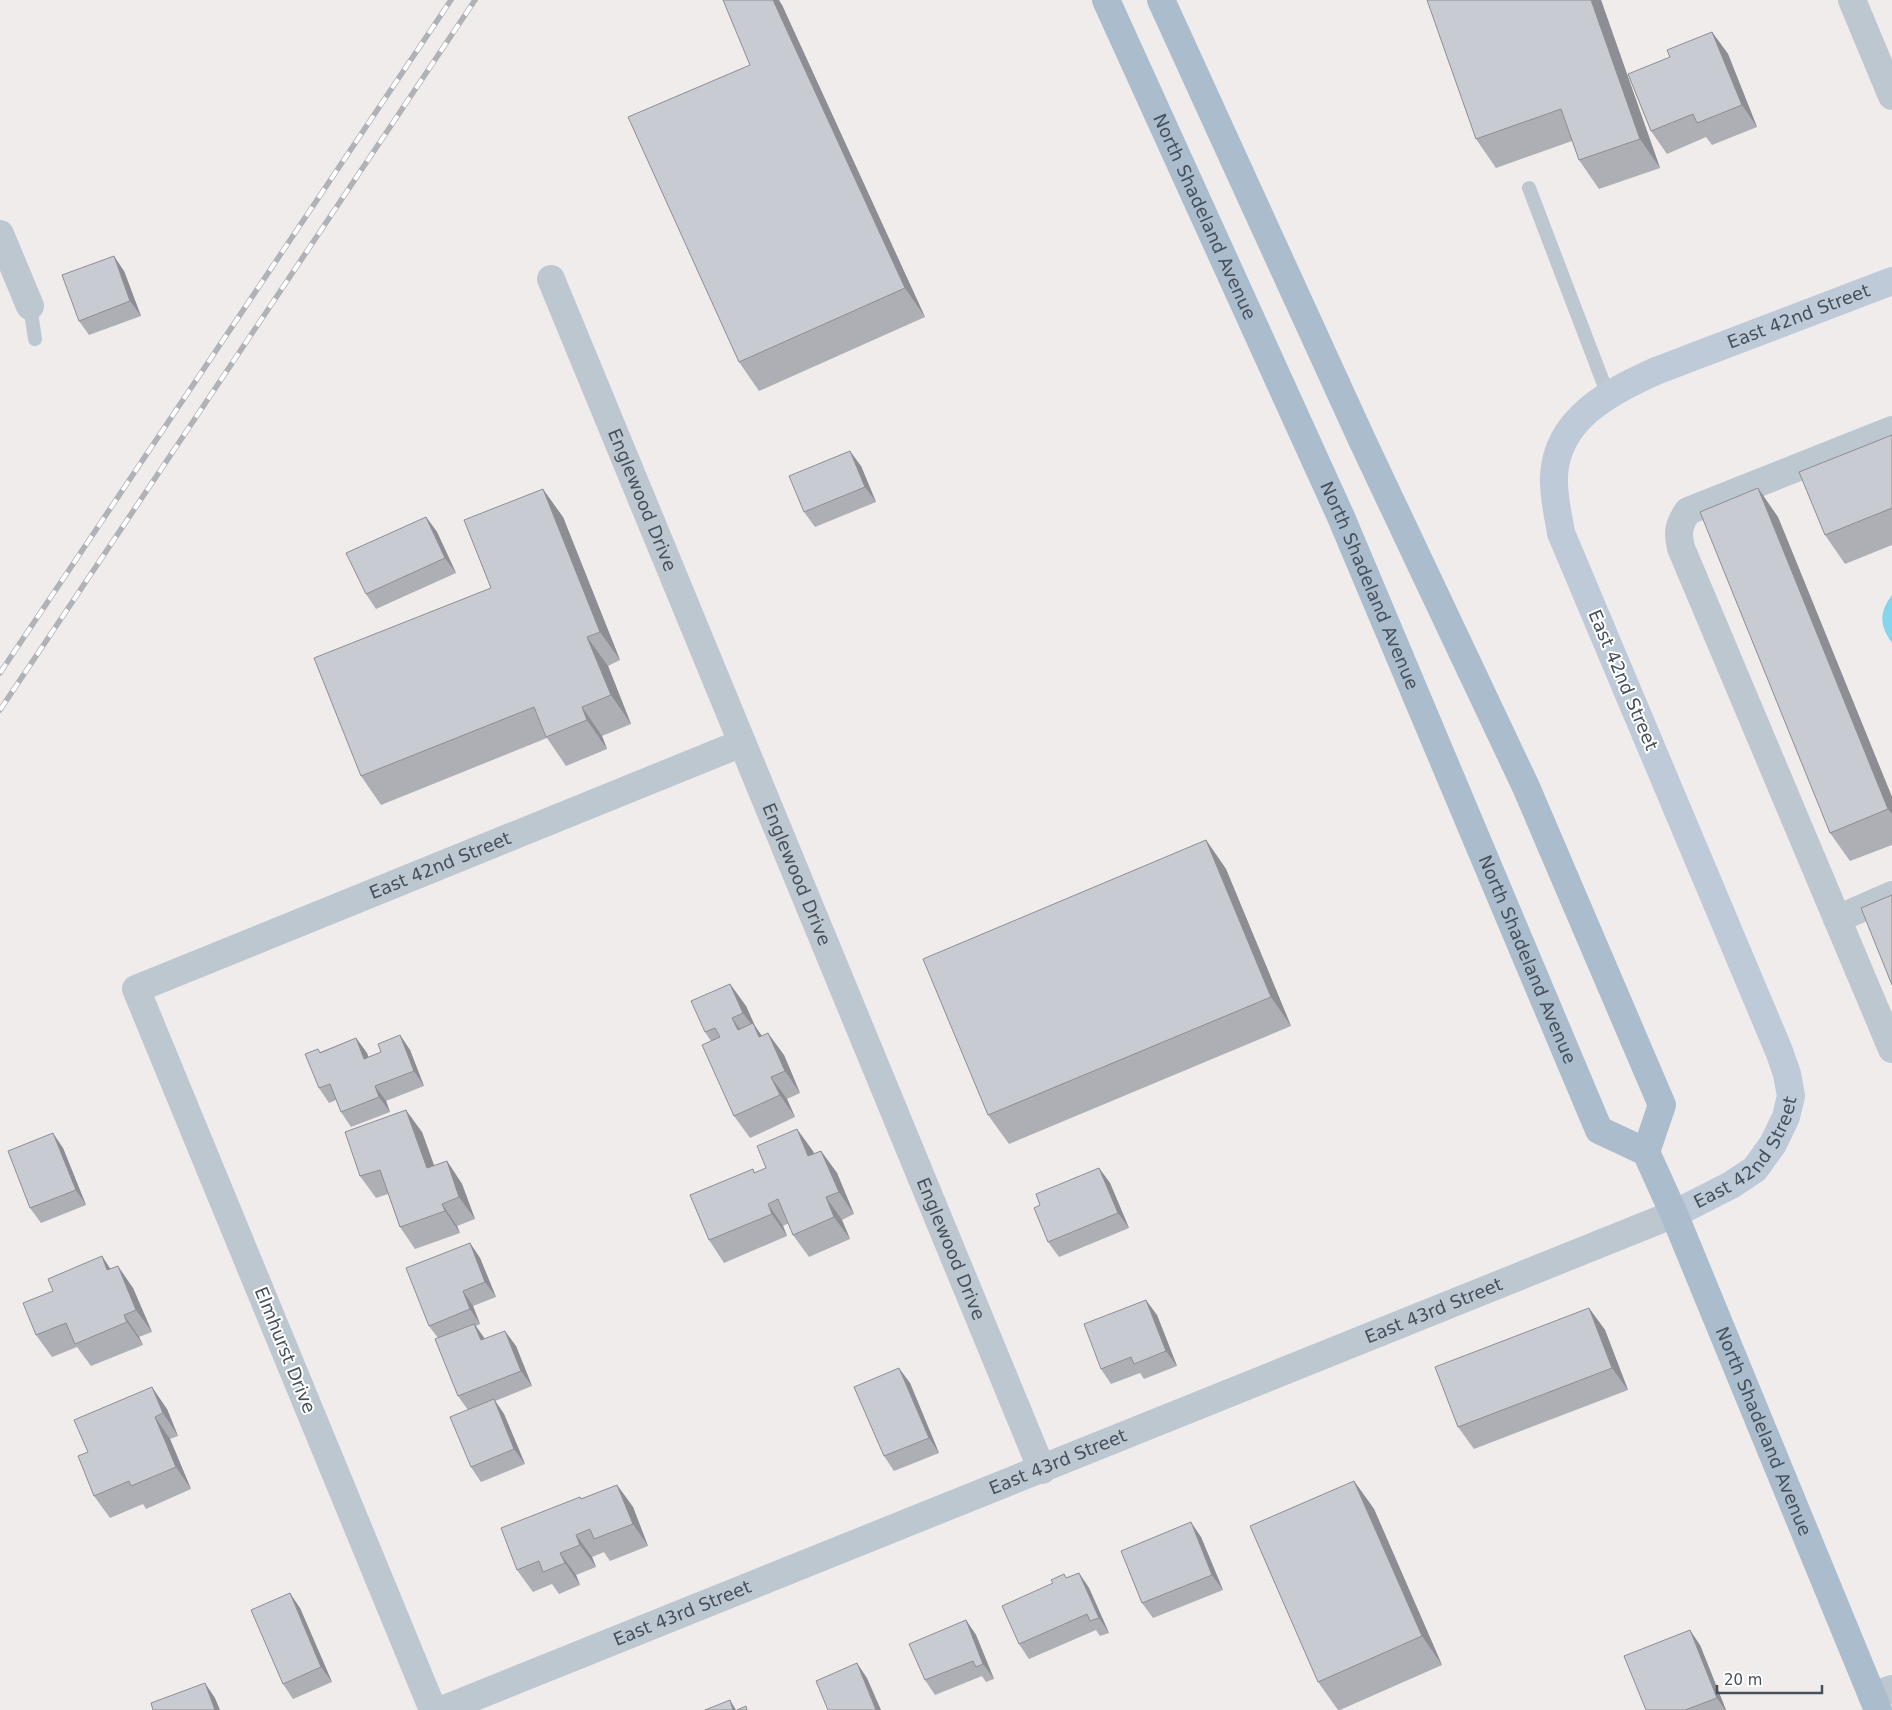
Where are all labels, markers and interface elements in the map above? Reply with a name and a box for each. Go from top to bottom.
street label: North Shadeland Avenue [1149,110,1261,323]
street label: East 42nd Street [1724,279,1873,353]
street label: Englewood Drive [604,425,681,574]
street label: North Shadeland Avenue [1316,478,1423,692]
street label: East 42nd Street [1584,606,1663,753]
street label: Englewood Drive [758,800,836,949]
street label: East 42nd Street [366,827,514,903]
street label: North Shadeland Avenue [1475,852,1581,1067]
street label: East 42nd Street [1690,1094,1801,1212]
street label: Englewood Drive [913,1174,990,1323]
street label: East 43rd Street [1362,1273,1505,1347]
street label: Elmhurst Drive [251,1284,320,1416]
street label: North Shadeland Avenue [1712,1324,1816,1539]
street label: East 43rd Street [986,1424,1130,1499]
street label: East 43rd Street [610,1576,754,1650]
scale bar [1717,1662,1822,1694]
text: 20 m [1724,1671,1762,1689]

